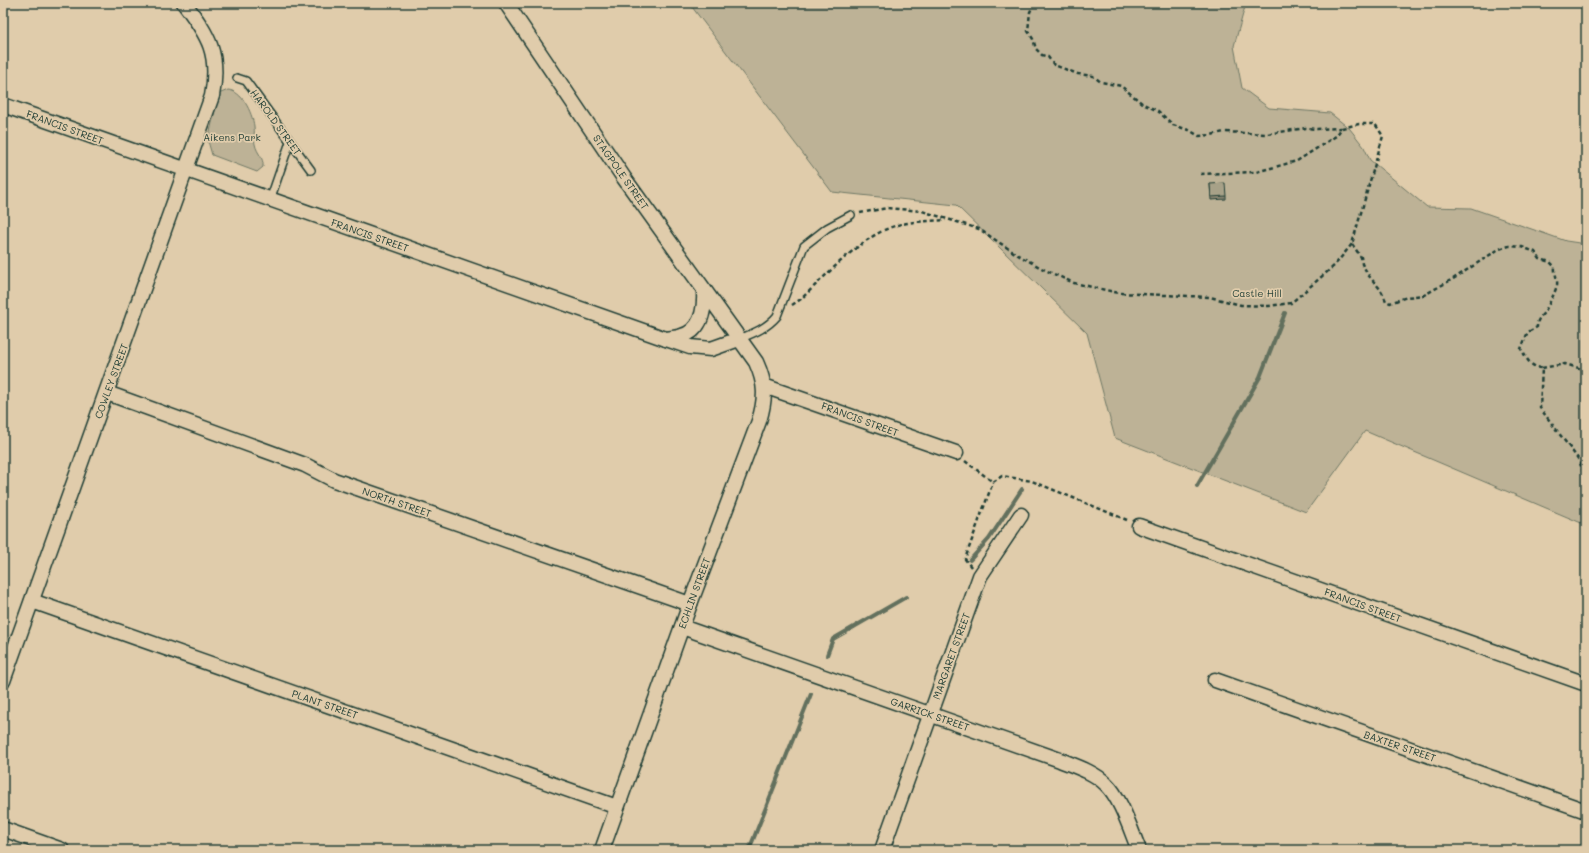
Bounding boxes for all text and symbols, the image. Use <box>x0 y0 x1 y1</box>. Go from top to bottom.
street label: HAROLD STREET <box>247 86 305 158</box>
street label: FRANCIS STREET <box>24 107 106 148</box>
park label: Aikens Park <box>203 130 261 144</box>
street label: STAGPOLE STREET <box>590 132 652 213</box>
street label: FRANCIS STREET <box>329 215 411 255</box>
park label: Castle Hill <box>1232 286 1282 300</box>
street label: COWLEY STREET <box>91 341 131 421</box>
street label: FRANCIS STREET <box>819 399 901 440</box>
street label: NORTH STREET <box>361 484 434 521</box>
street label: ECHLIN STREET <box>675 555 714 631</box>
street label: FRANCIS STREET <box>1322 585 1404 626</box>
street label: MARGARET STREET <box>929 610 973 701</box>
street label: PLANT STREET <box>290 686 360 722</box>
street label: GARRICK STREET <box>889 694 972 734</box>
street label: BAXTER STREET <box>1362 727 1438 765</box>

